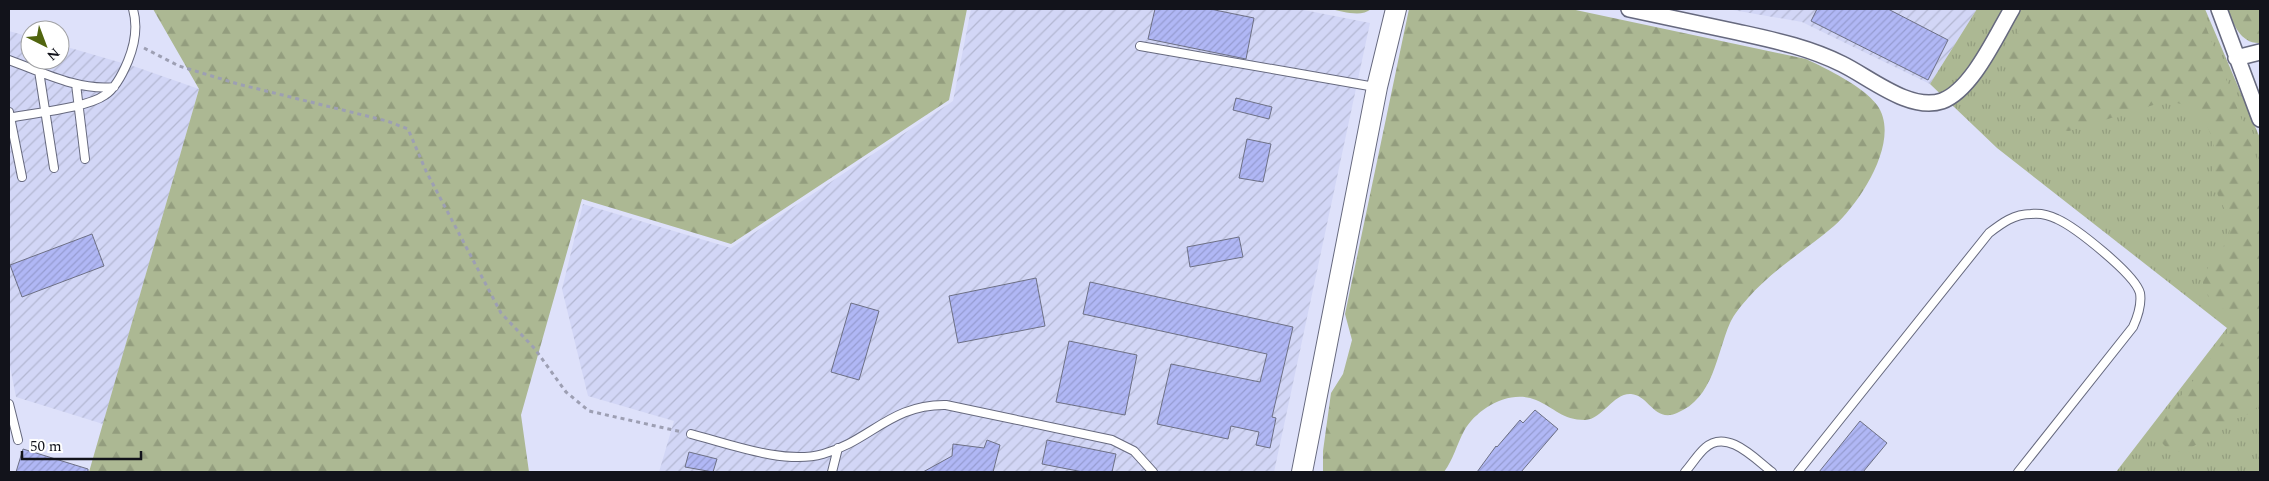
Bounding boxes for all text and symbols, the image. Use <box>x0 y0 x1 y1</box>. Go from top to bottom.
north arrow <box>20 20 70 70</box>
text: N <box>42 43 65 66</box>
scale bar <box>22 428 141 460</box>
text: 50 m <box>30 435 62 458</box>

